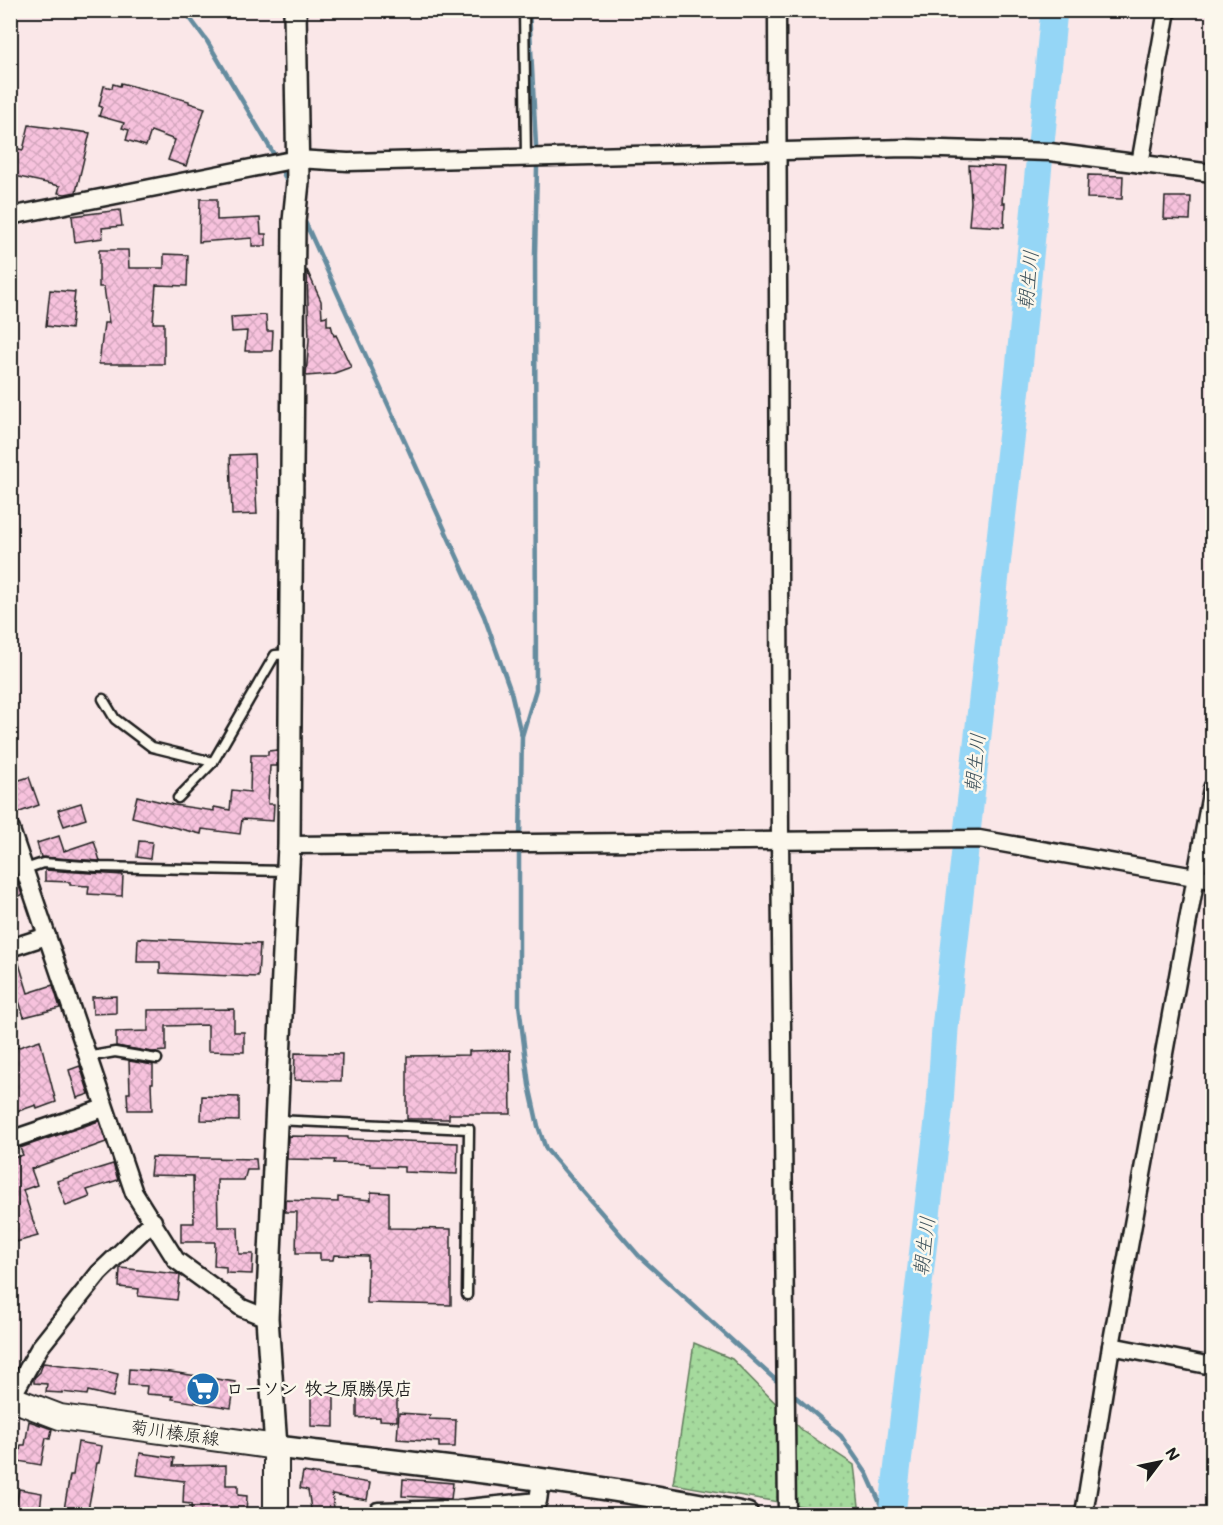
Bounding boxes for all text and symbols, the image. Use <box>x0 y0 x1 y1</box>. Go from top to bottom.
water label: 朝生川 <box>1011 249 1043 311</box>
water label: 朝生川 <box>958 732 990 794</box>
water label: 朝生川 <box>906 1215 940 1277</box>
supermarket icon: ローソン 牧之原勝俣店 <box>185 1371 221 1407</box>
place label: ローソン 牧之原勝俣店 <box>226 1376 412 1400</box>
street label: 菊川榛原線 <box>129 1414 221 1450</box>
north arrow <box>1130 1432 1190 1492</box>
text: N <box>1161 1443 1185 1465</box>

